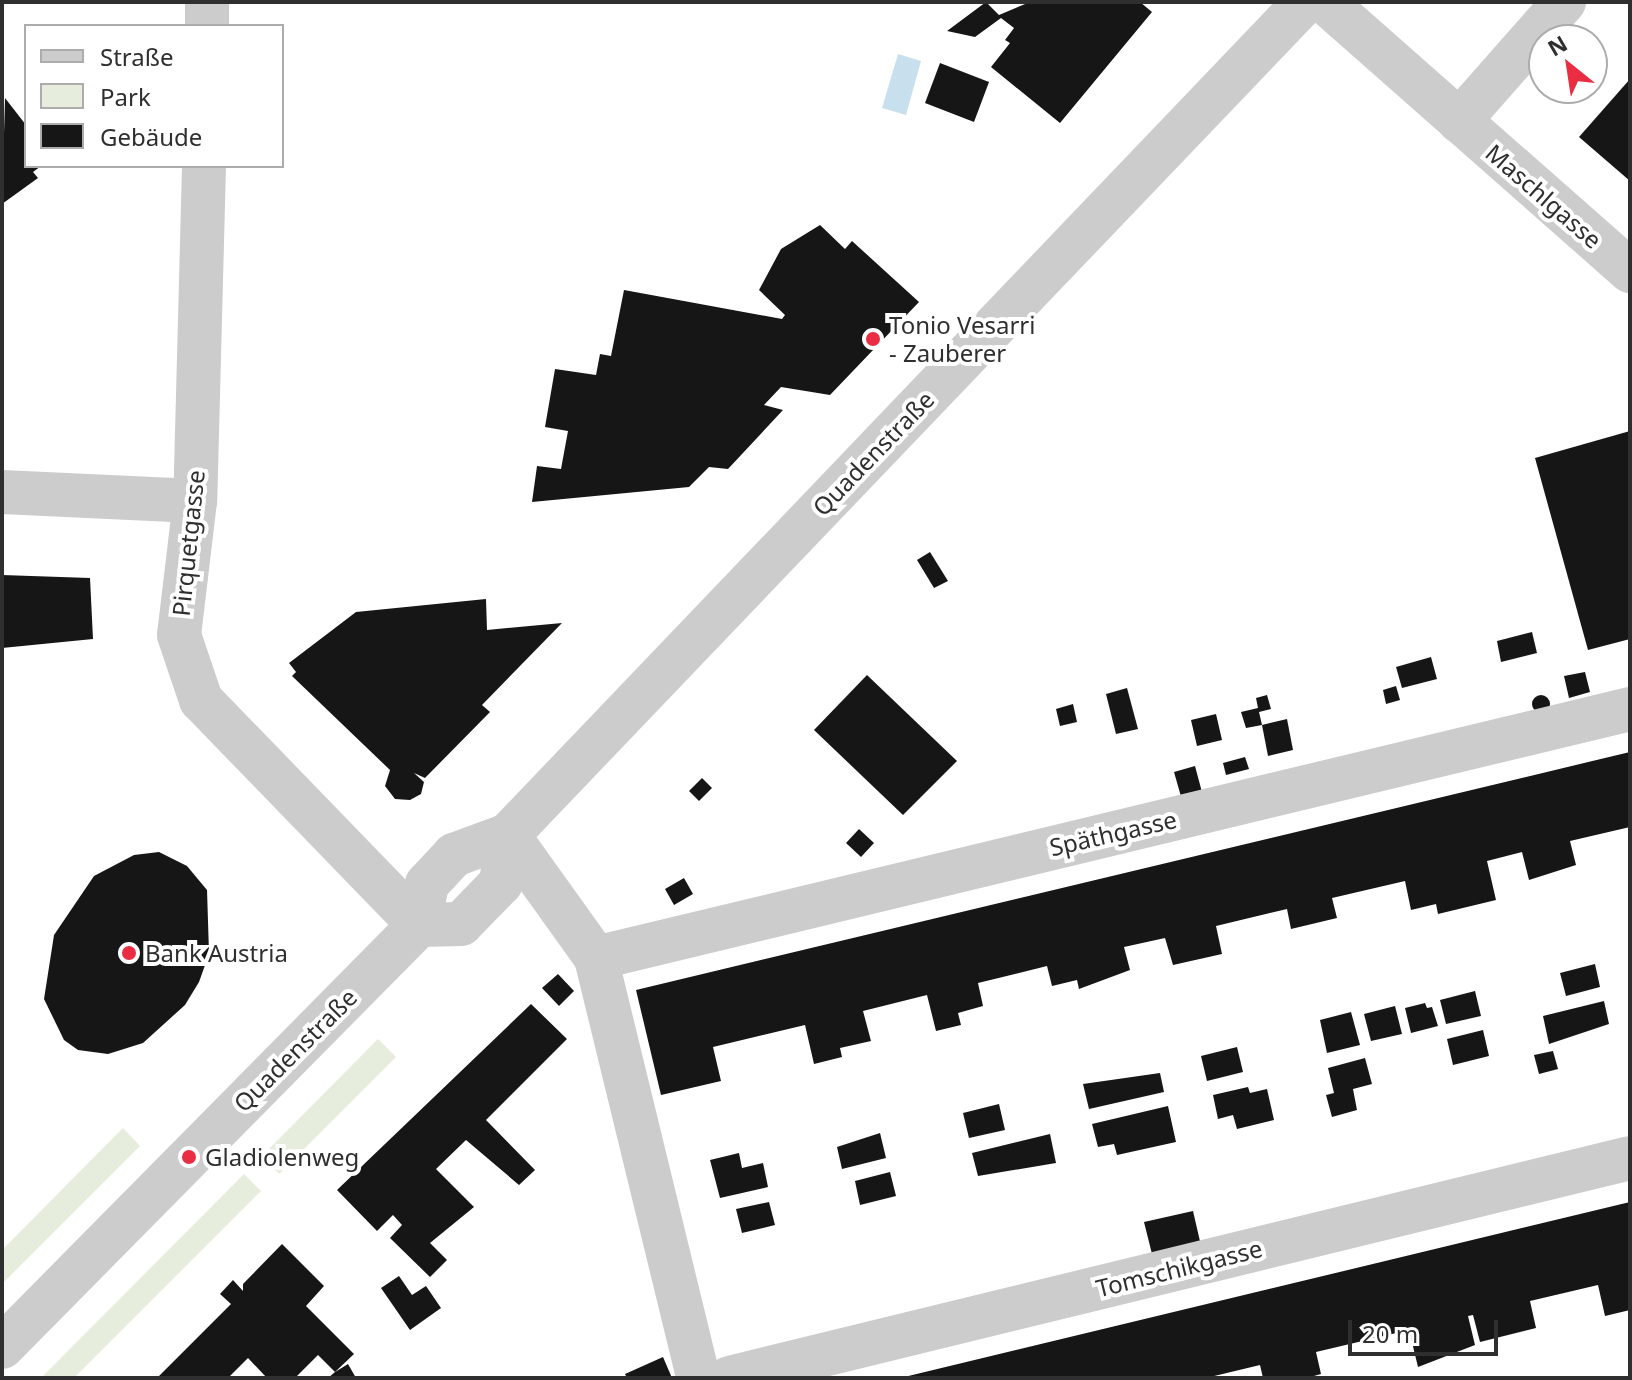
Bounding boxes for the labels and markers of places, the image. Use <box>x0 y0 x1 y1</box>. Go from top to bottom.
place label: Tonio Vesarri - Zauberer <box>889 311 1035 367</box>
marker: Tonio Vesarri - Zauberer <box>864 330 882 348</box>
place label: Bank Austria <box>145 939 288 967</box>
marker: Bank Austria <box>120 944 138 962</box>
place label: Gladiolenweg <box>205 1143 359 1171</box>
marker: Gladiolenweg <box>180 1148 198 1166</box>

